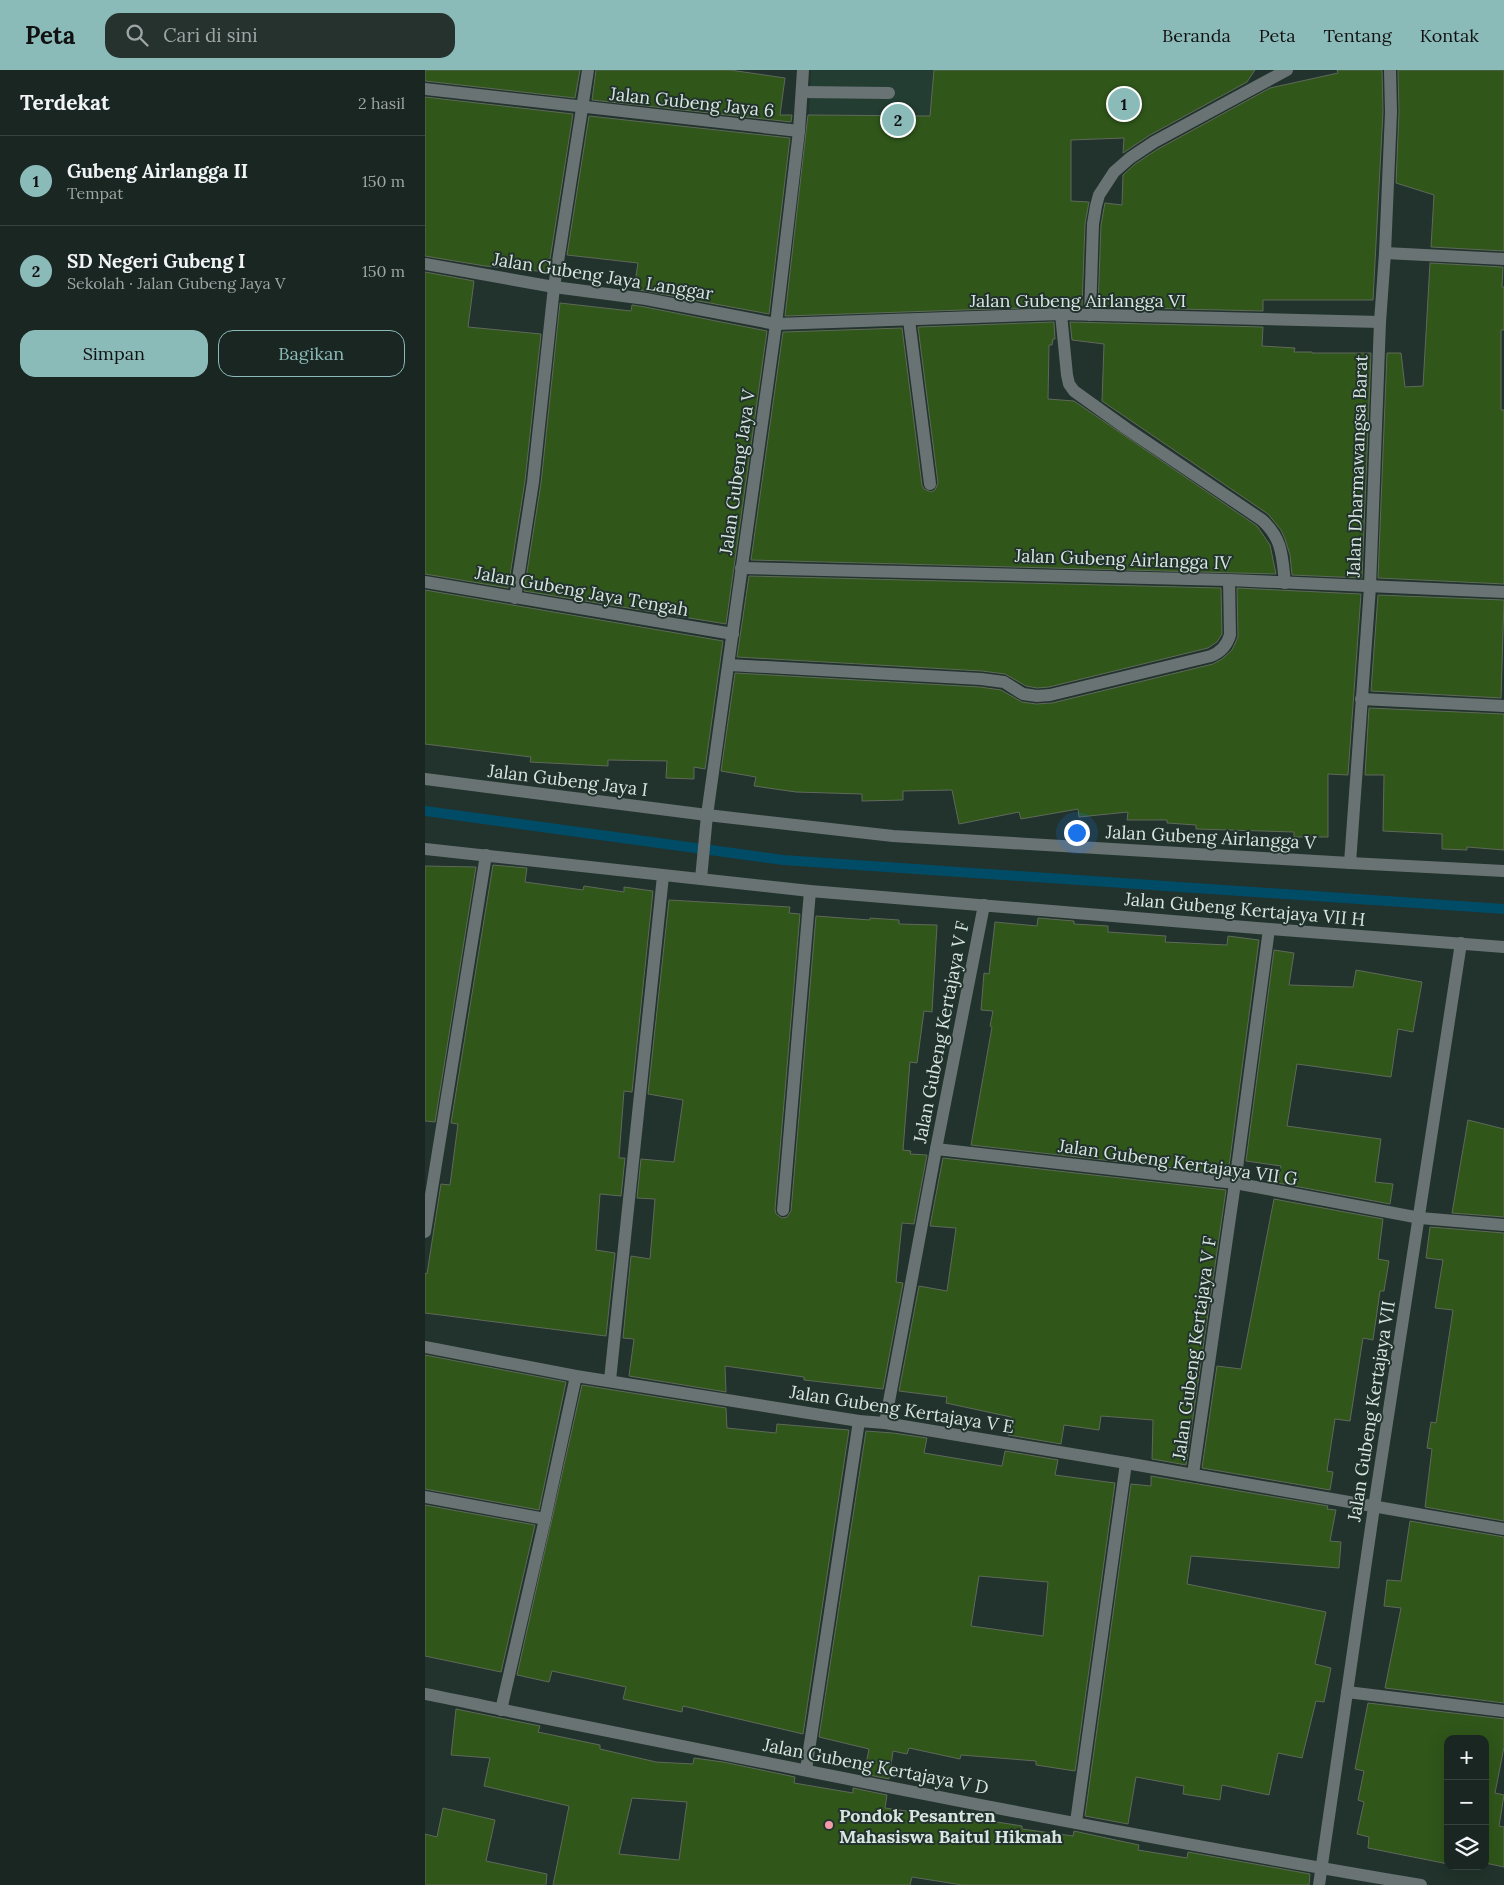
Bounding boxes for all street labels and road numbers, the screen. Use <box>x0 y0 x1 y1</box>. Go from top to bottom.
street label: Jalan Gubeng Jaya 6 <box>608 82 775 122</box>
street label: Jalan Gubeng Jaya Langgar <box>490 247 715 305</box>
street label: Jalan Gubeng Airlangga VI <box>969 289 1186 312</box>
street label: Jalan Dharmawangsa Barat <box>1342 354 1372 579</box>
street label: Jalan Gubeng Jaya V <box>714 387 760 557</box>
street label: Jalan Gubeng Airlangga IV <box>1013 544 1233 574</box>
street label: Jalan Gubeng Jaya Tengah <box>473 561 691 621</box>
street label: Jalan Gubeng Jaya I <box>486 759 649 801</box>
street label: Jalan Gubeng Airlangga V <box>1104 820 1318 854</box>
street label: Jalan Gubeng Kertajaya VII H <box>1123 887 1366 931</box>
street label: Jalan Gubeng Kertajaya V F <box>908 919 974 1146</box>
street label: Jalan Gubeng Kertajaya VII G <box>1056 1134 1299 1190</box>
street label: Jalan Gubeng Kertajaya V F <box>1167 1235 1221 1462</box>
street label: Jalan Gubeng Kertajaya VII <box>1342 1299 1400 1524</box>
street label: Jalan Gubeng Kertajaya V E <box>787 1380 1016 1438</box>
street label: Jalan Gubeng Kertajaya V D <box>760 1733 991 1799</box>

